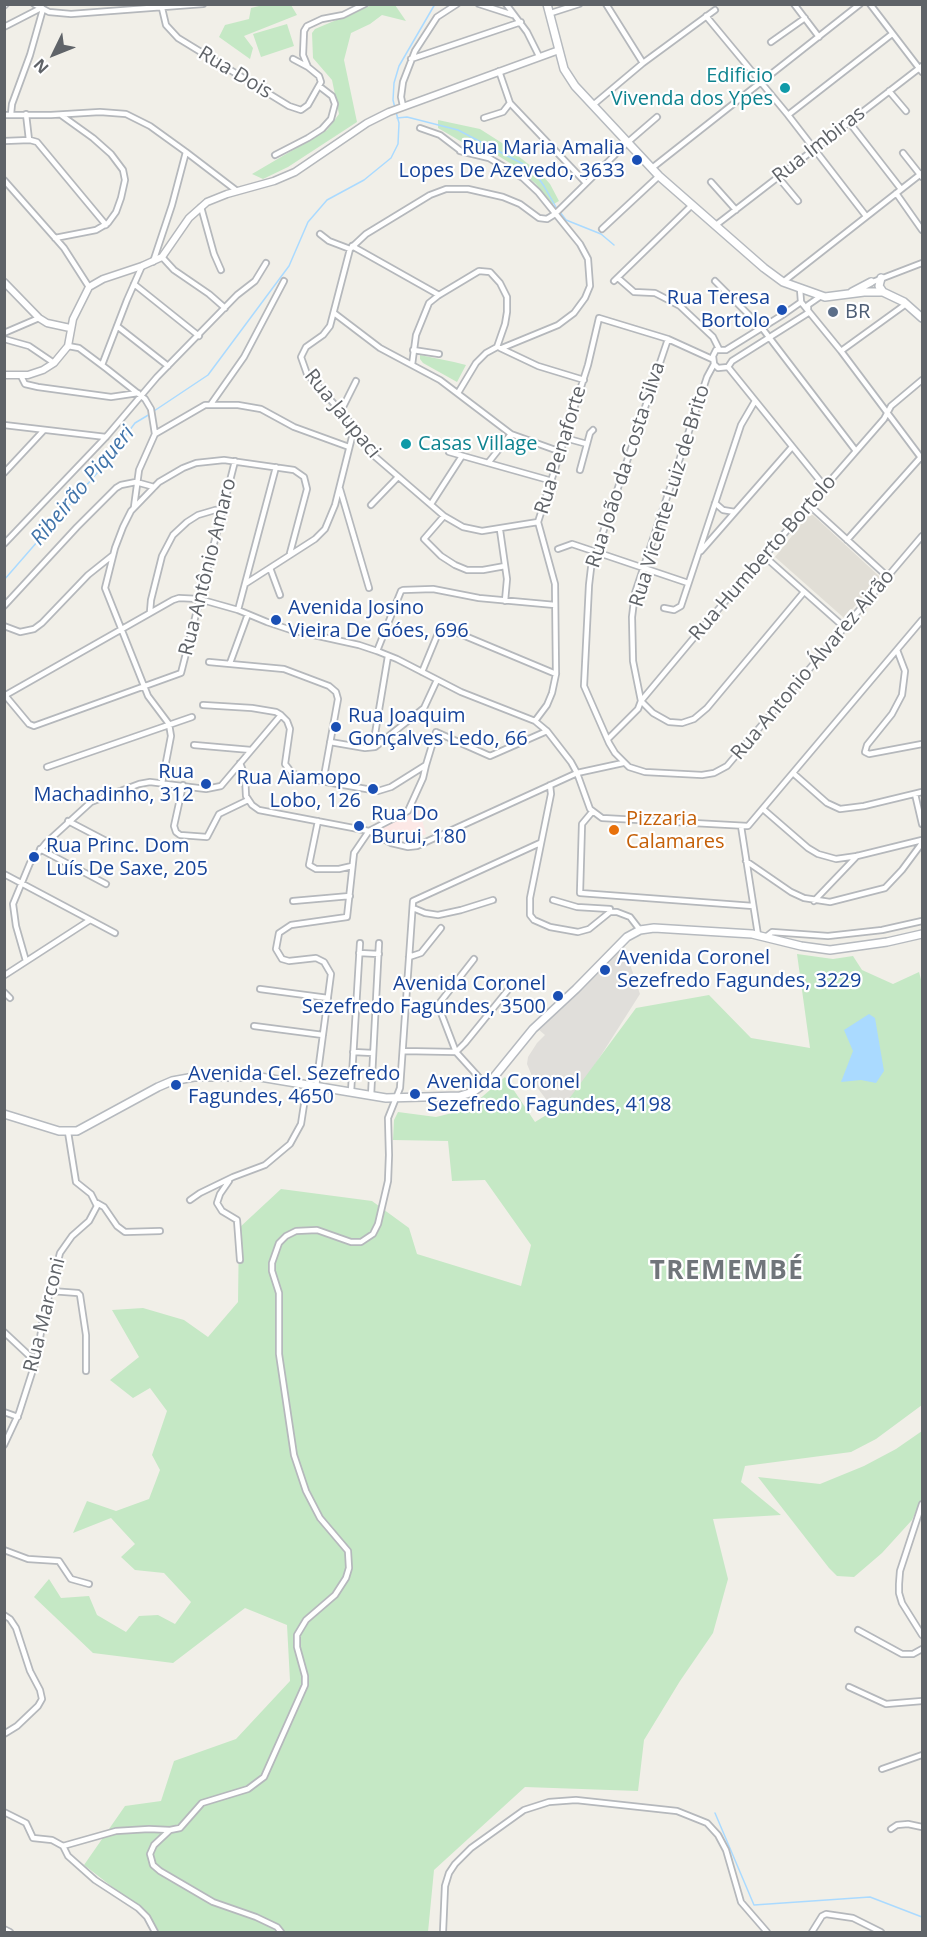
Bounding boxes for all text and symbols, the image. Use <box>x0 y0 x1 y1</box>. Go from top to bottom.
north arrow <box>24 24 84 84</box>
street label: Rua Dois <box>194 42 276 104</box>
text: N <box>28 54 53 79</box>
place label: Edificio Vivenda dos Ypes <box>611 64 773 111</box>
marker: Edificio Vivenda dos Ypes <box>778 81 792 95</box>
street label: Rua Imbiras <box>768 101 870 189</box>
place label: Rua Maria Amalia Lopes De Azevedo, 3633 <box>399 136 625 183</box>
marker: Rua Maria Amalia Lopes De Azevedo, 3633 <box>630 153 644 167</box>
place label: Rua Teresa Bortolo <box>667 286 770 333</box>
place label: BR <box>845 300 870 324</box>
marker: Rua Teresa Bortolo <box>775 303 789 317</box>
marker: BR <box>826 305 840 319</box>
street label: Rua João da Costa Silva <box>581 359 671 571</box>
street label: Rua Jaupaci <box>299 365 385 463</box>
street label: Rua Vicente Luiz de Brito <box>625 382 715 610</box>
street label: Rua Penaforte <box>530 383 592 517</box>
water label: Ribeirão Piqueri <box>26 421 140 551</box>
place label: Casas Village <box>418 432 537 456</box>
marker: Casas Village <box>399 437 413 451</box>
street label: Rua Humberto Bortolo <box>684 470 842 646</box>
street label: Rua Antônio Amaro <box>174 476 242 658</box>
street label: Rua Antonio Álvarez Airão <box>726 565 900 765</box>
place label: Avenida Josino Vieira De Góes, 696 <box>288 596 469 643</box>
marker: Avenida Josino Vieira De Góes, 696 <box>269 613 283 627</box>
place label: Rua Joaquim Gonçalves Ledo, 66 <box>348 704 528 751</box>
marker: Rua Joaquim Gonçalves Ledo, 66 <box>329 720 343 734</box>
place label: Rua Machadinho, 312 <box>33 760 194 807</box>
place label: Rua Aiamopo Lobo, 126 <box>236 766 361 813</box>
marker: Rua Machadinho, 312 <box>199 777 213 791</box>
marker: Rua Aiamopo Lobo, 126 <box>366 782 380 796</box>
place label: Rua Do Burui, 180 <box>371 802 466 849</box>
place label: Pizzaria Calamares <box>626 807 724 854</box>
marker: Rua Do Burui, 180 <box>352 819 366 833</box>
marker: Pizzaria Calamares <box>607 823 621 837</box>
place label: Rua Princ. Dom Luís De Saxe, 205 <box>46 834 208 881</box>
marker: Rua Princ. Dom Luís De Saxe, 205 <box>27 850 41 864</box>
place label: Avenida Coronel Sezefredo Fagundes, 3229 <box>617 946 861 993</box>
marker: Avenida Coronel Sezefredo Fagundes, 3229 <box>598 963 612 977</box>
place label: Avenida Coronel Sezefredo Fagundes, 3500 <box>302 972 546 1019</box>
marker: Avenida Coronel Sezefredo Fagundes, 3500 <box>551 989 565 1003</box>
place label: Avenida Cel. Sezefredo Fagundes, 4650 <box>188 1062 400 1109</box>
place label: Avenida Coronel Sezefredo Fagundes, 4198 <box>427 1070 671 1117</box>
marker: Avenida Cel. Sezefredo Fagundes, 4650 <box>169 1078 183 1092</box>
marker: Avenida Coronel Sezefredo Fagundes, 4198 <box>408 1087 422 1101</box>
street label: Rua Marconi <box>19 1255 71 1375</box>
district label: TREMEMBÉ <box>650 1256 804 1288</box>

